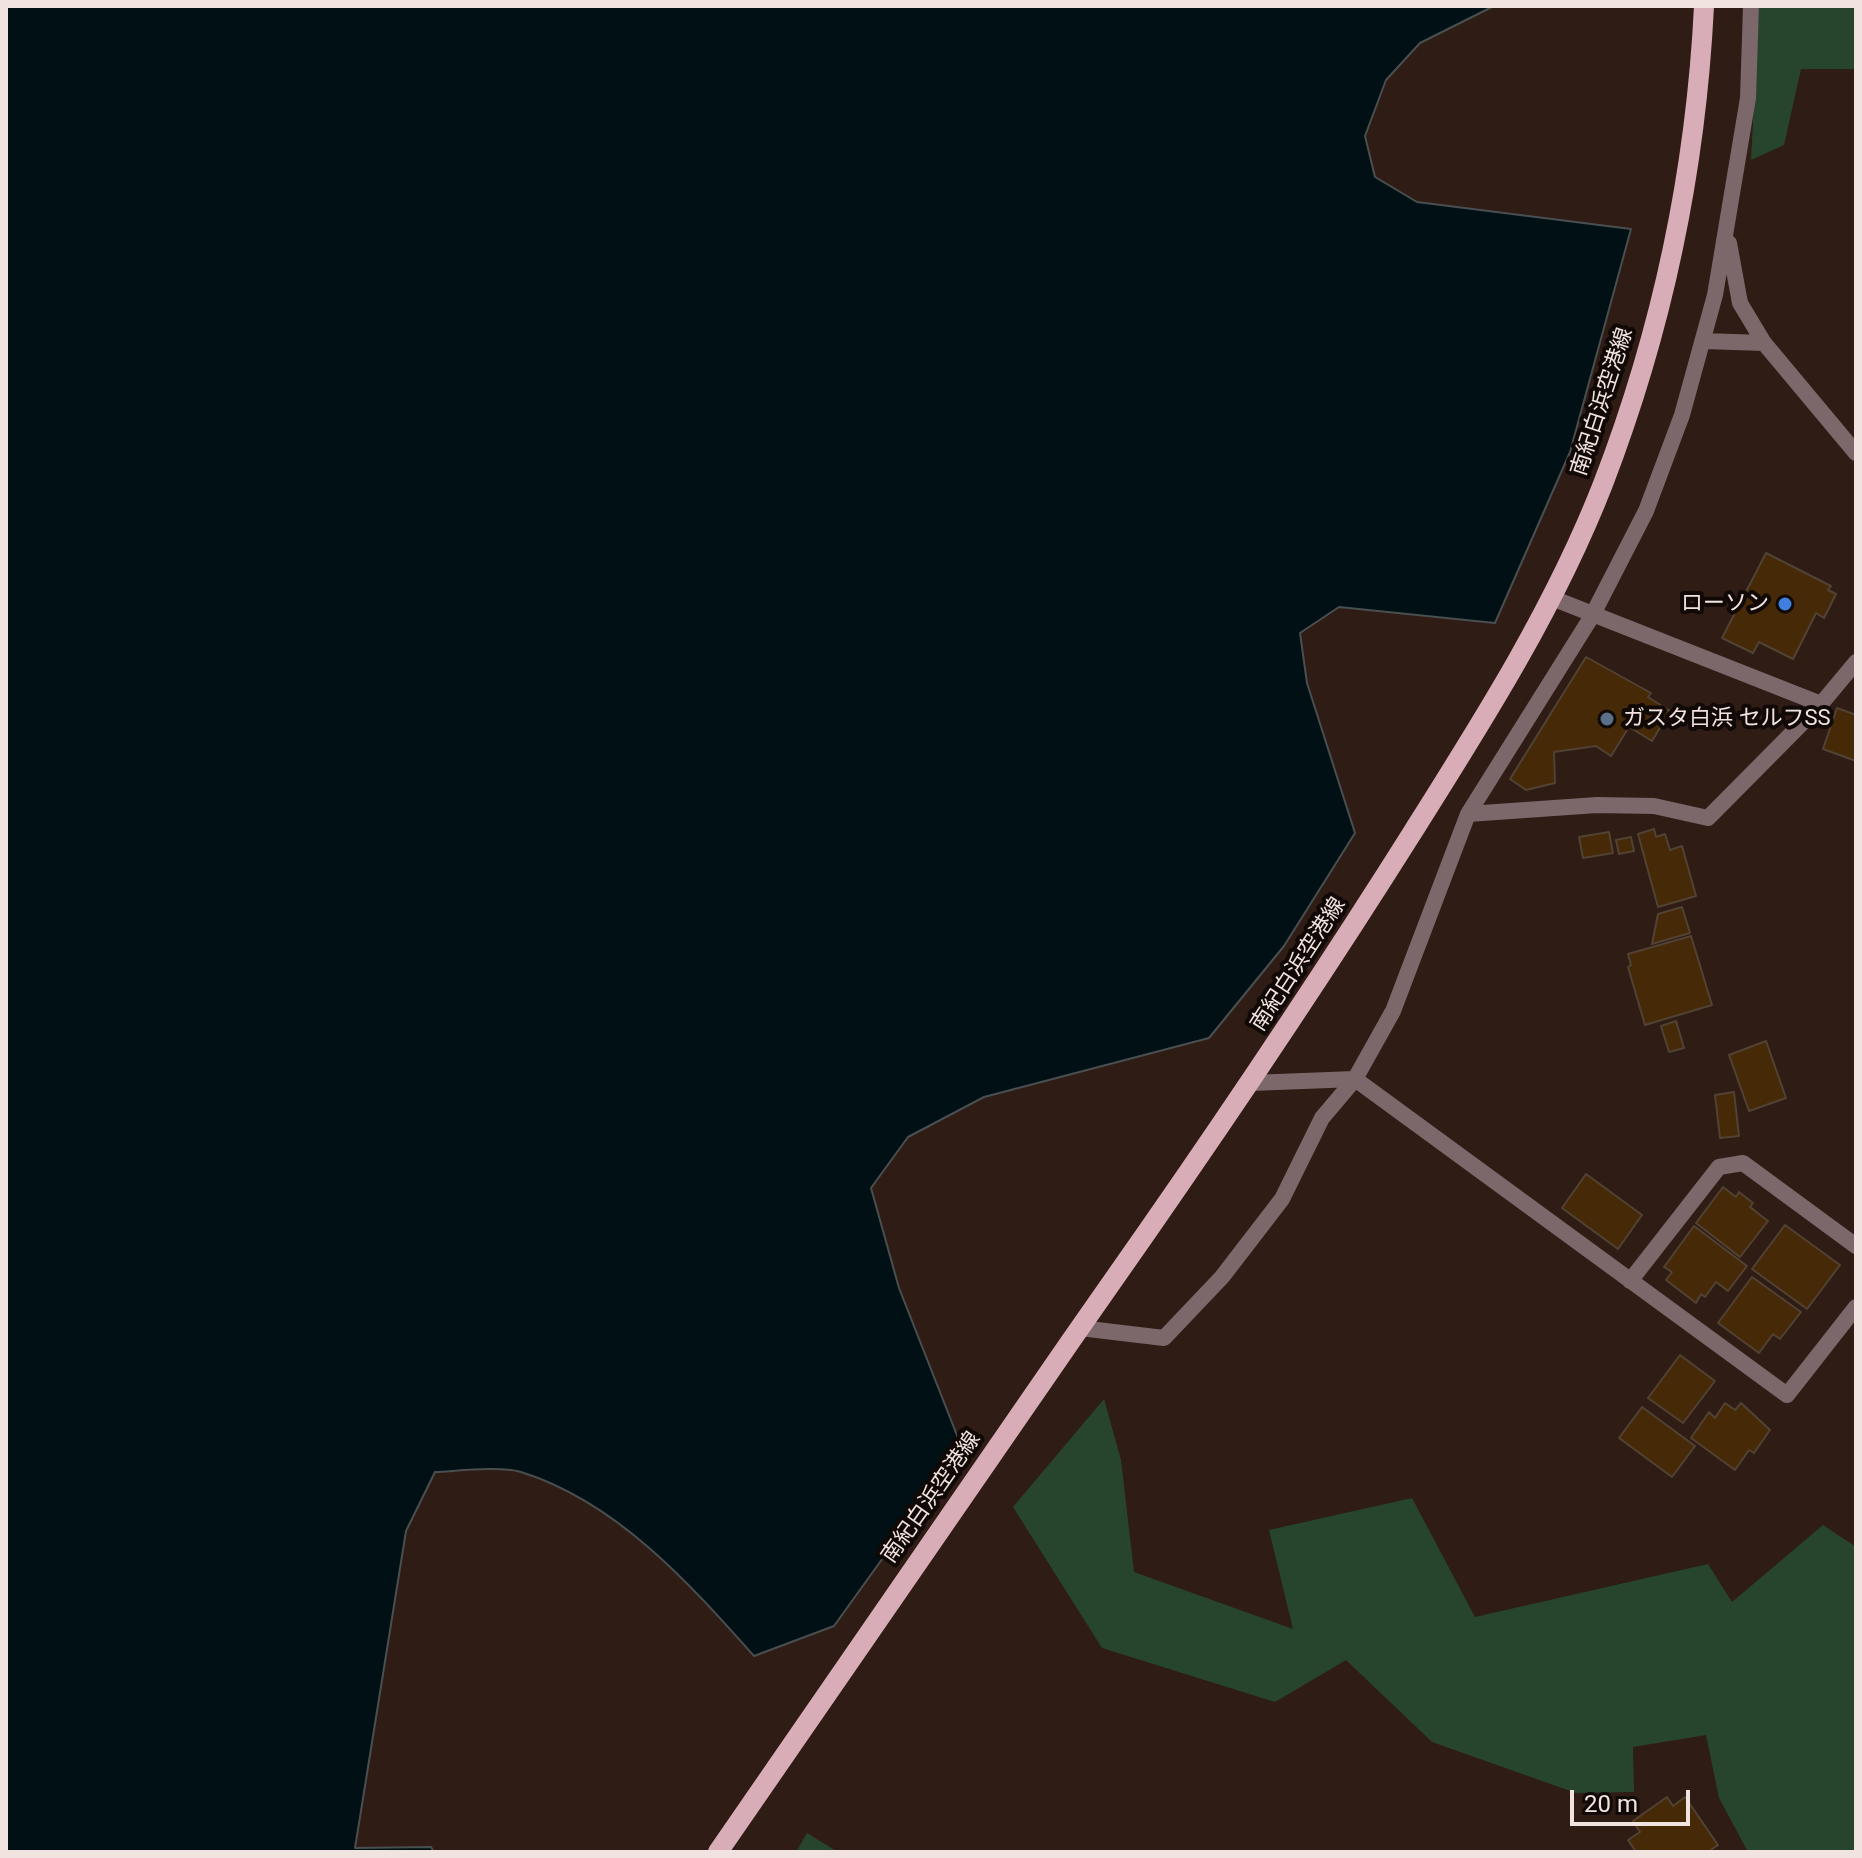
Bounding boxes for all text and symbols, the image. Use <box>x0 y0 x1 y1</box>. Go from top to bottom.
street label: 南紀白浜空港線 <box>1567 325 1639 479</box>
place label: ローソン <box>1681 591 1769 617</box>
marker: ローソン <box>1776 595 1794 613</box>
place label: ガスタ白浜 セルフSS <box>1623 706 1831 732</box>
marker: ガスタ白浜 セルフSS <box>1598 710 1616 728</box>
street label: 南紀白浜空港線 <box>1246 893 1352 1037</box>
street label: 南紀白浜空港線 <box>877 1427 987 1569</box>
scale bar <box>1574 1774 1694 1824</box>
text: 20 m <box>1584 1790 1638 1818</box>

